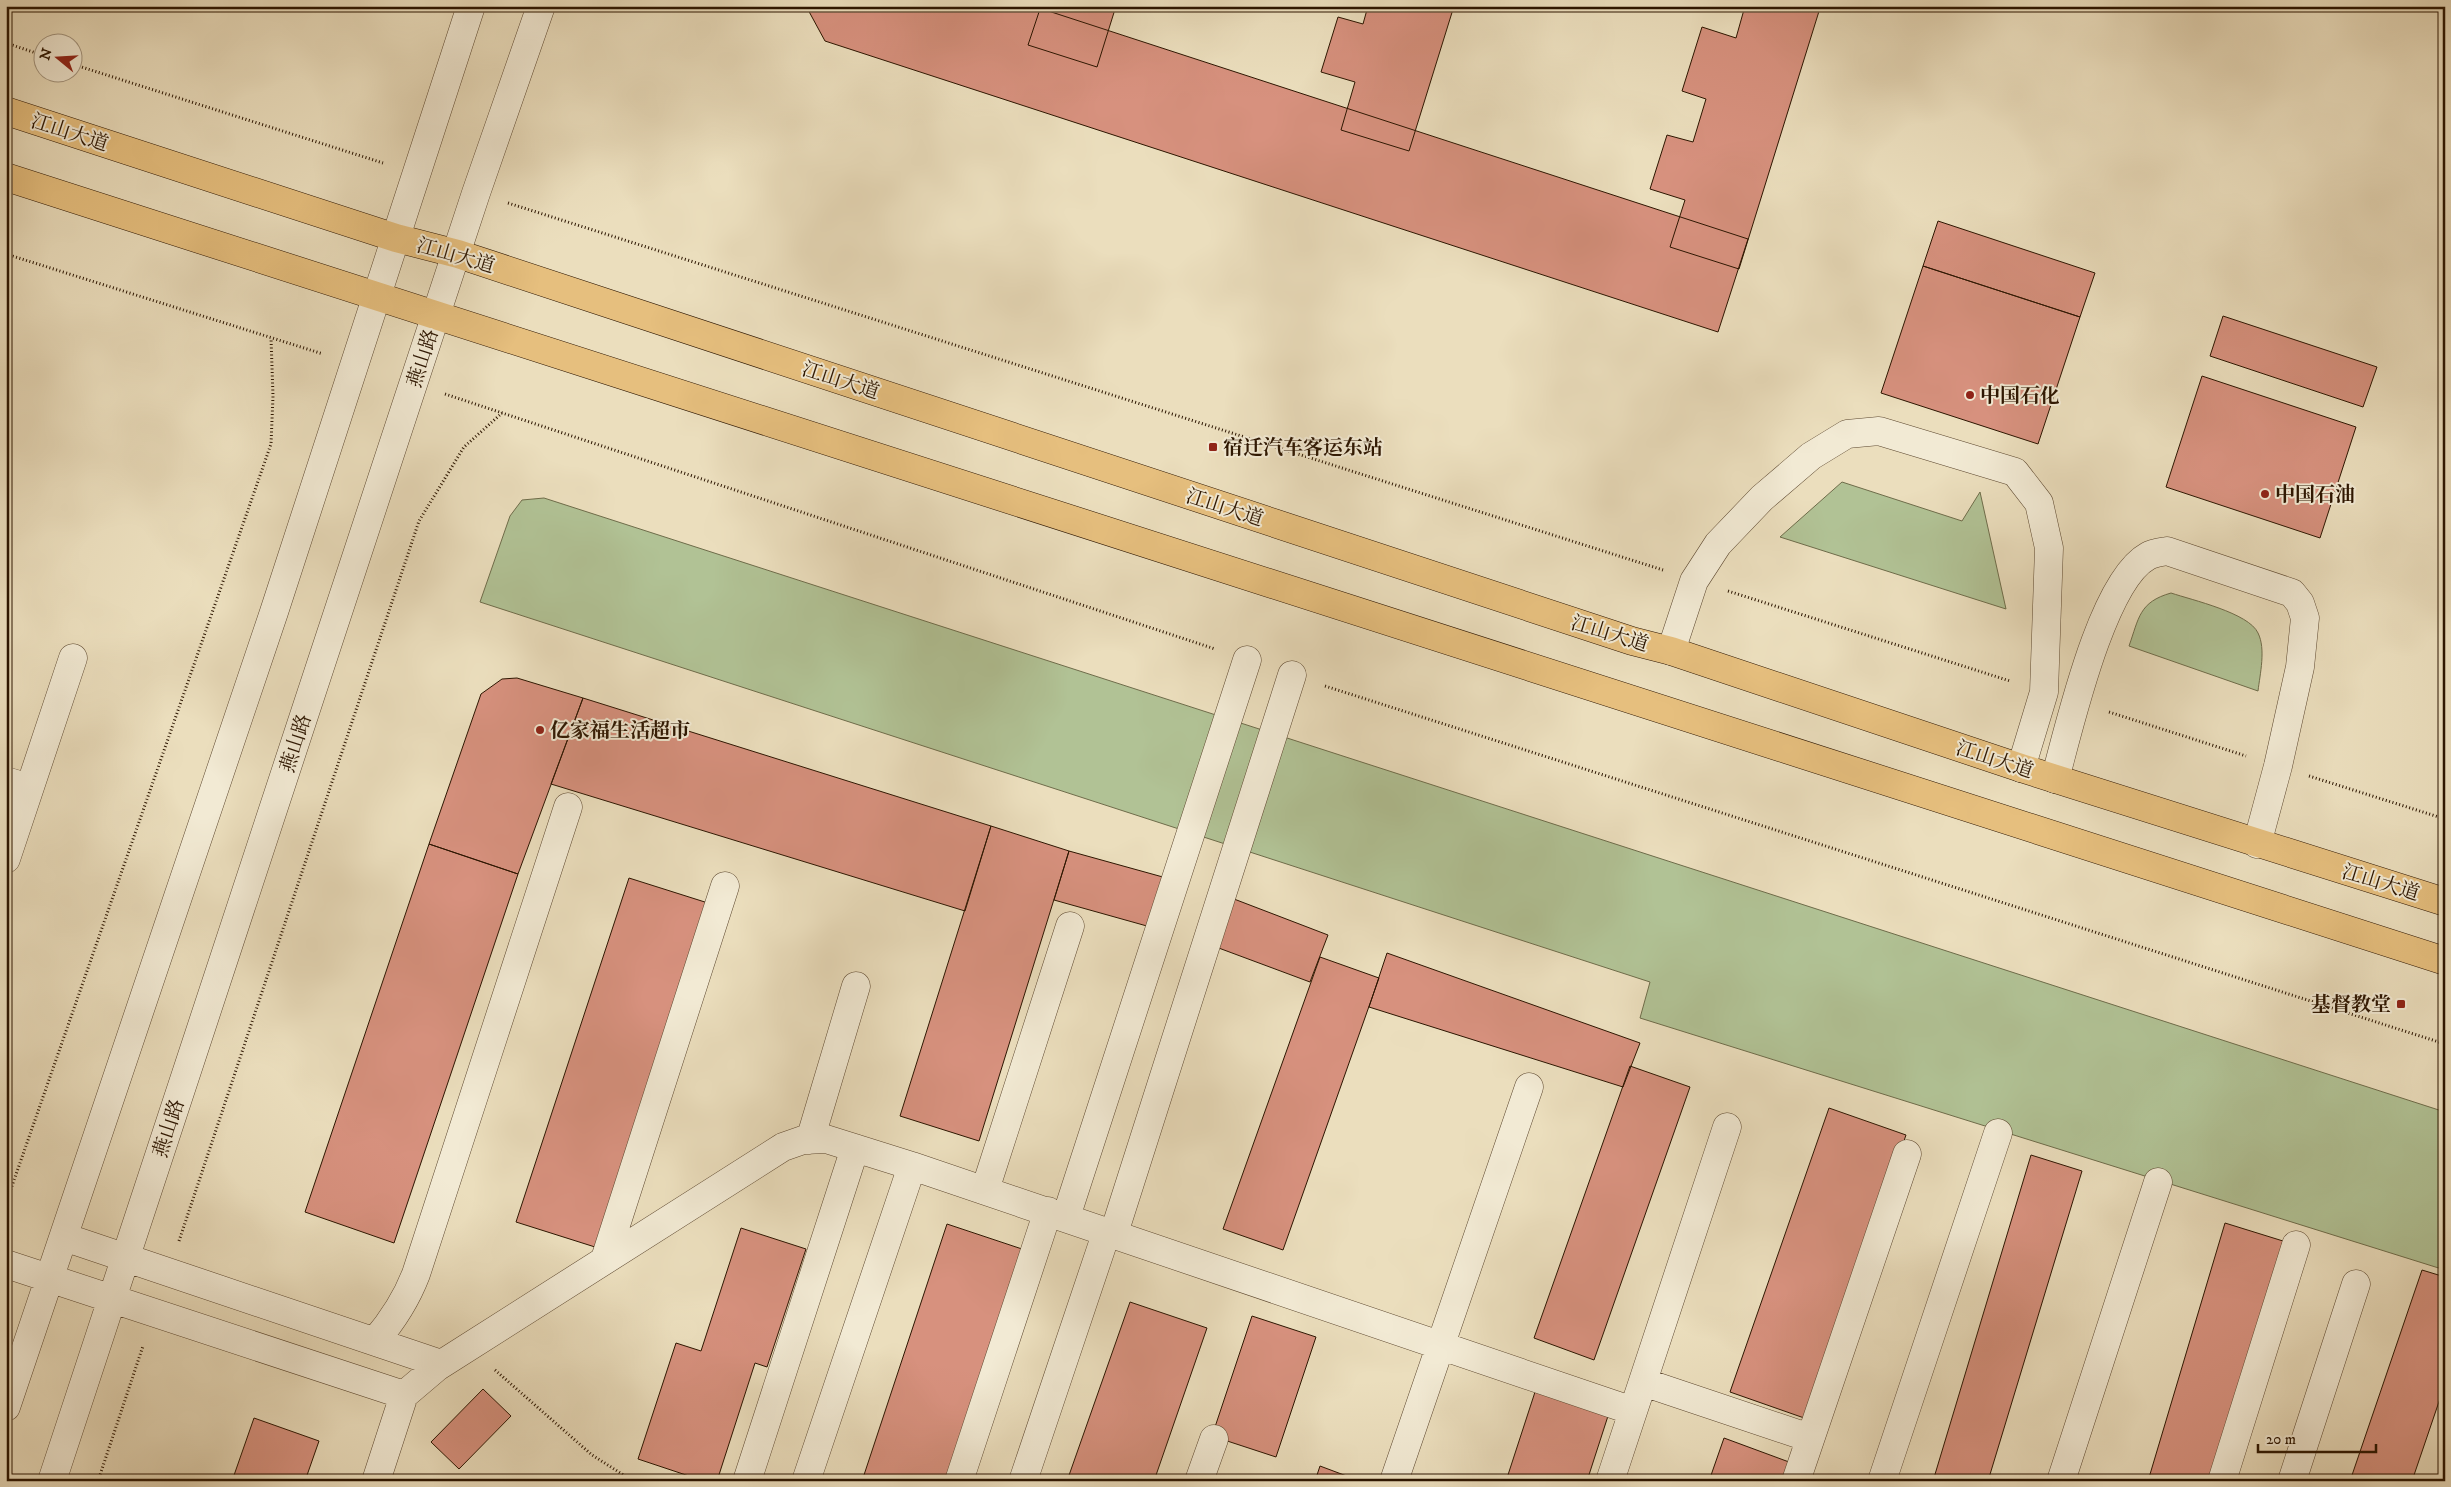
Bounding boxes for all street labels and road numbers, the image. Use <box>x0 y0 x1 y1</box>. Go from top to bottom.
street label: 江山大道 <box>28 109 111 158</box>
street label: 江山大道 <box>414 233 497 279</box>
street label: 燕山路 <box>402 326 445 391</box>
street label: 江山大道 <box>799 357 882 406</box>
street label: 江山大道 <box>1183 484 1266 533</box>
street label: 江山大道 <box>1568 611 1651 658</box>
street label: 燕山路 <box>275 711 318 776</box>
street label: 江山大道 <box>1953 736 2036 785</box>
street label: 江山大道 <box>2339 860 2422 907</box>
street label: 燕山路 <box>148 1096 191 1161</box>

